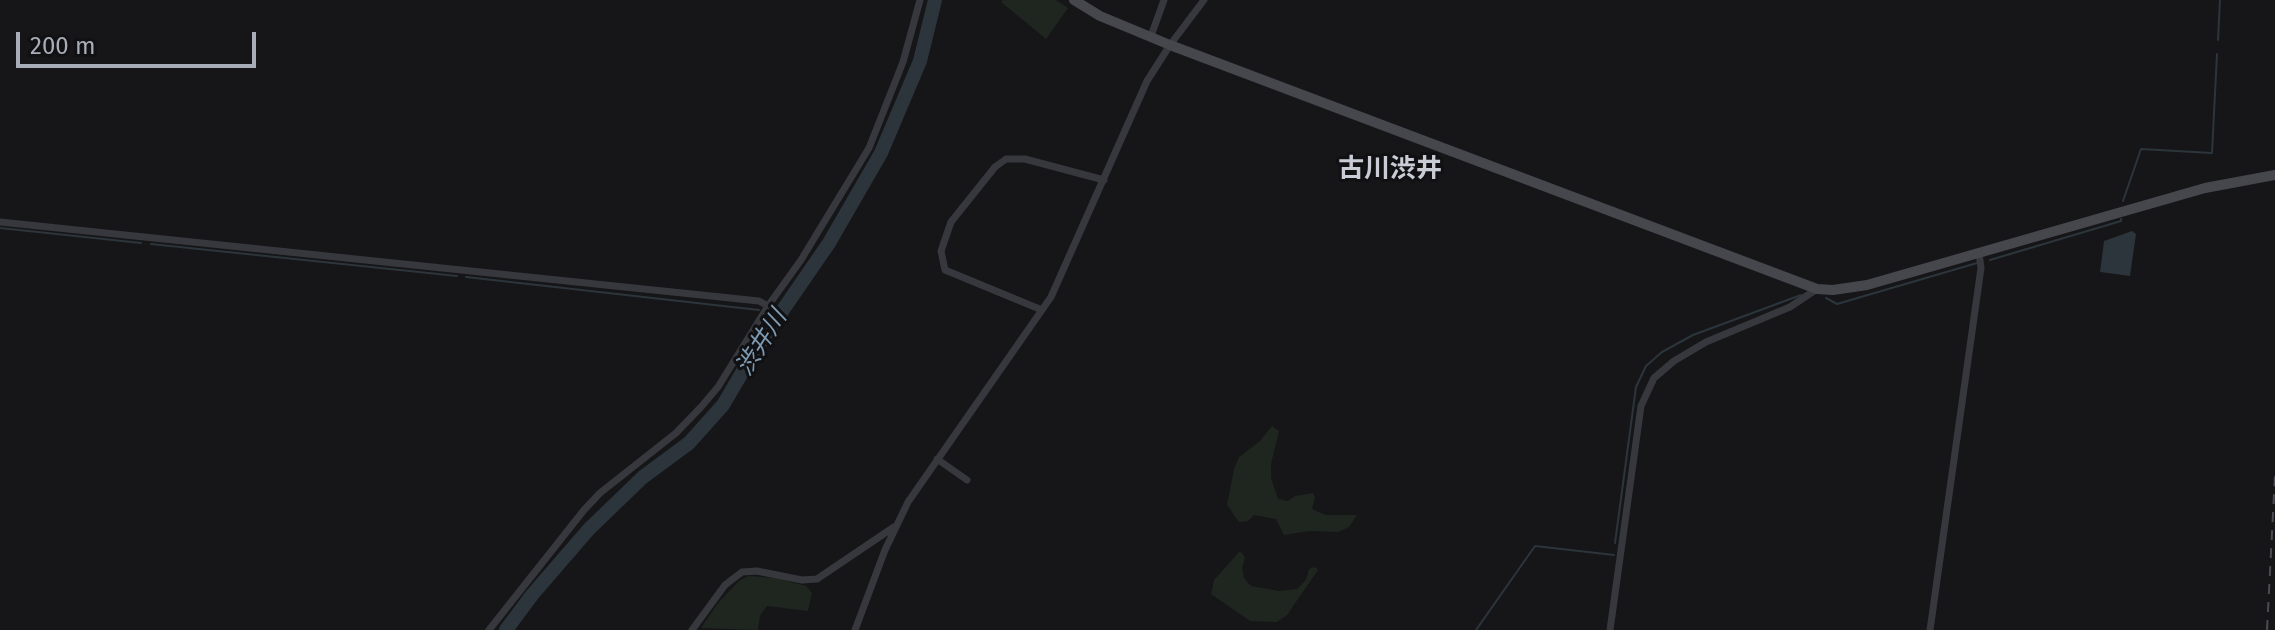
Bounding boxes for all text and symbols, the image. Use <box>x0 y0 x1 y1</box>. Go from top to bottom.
scale bar <box>20 16 260 66</box>
text: 200 m <box>30 32 96 60</box>
district label: 古川渋井 <box>1338 154 1442 186</box>
water label: 渋井川 <box>731 305 793 381</box>

